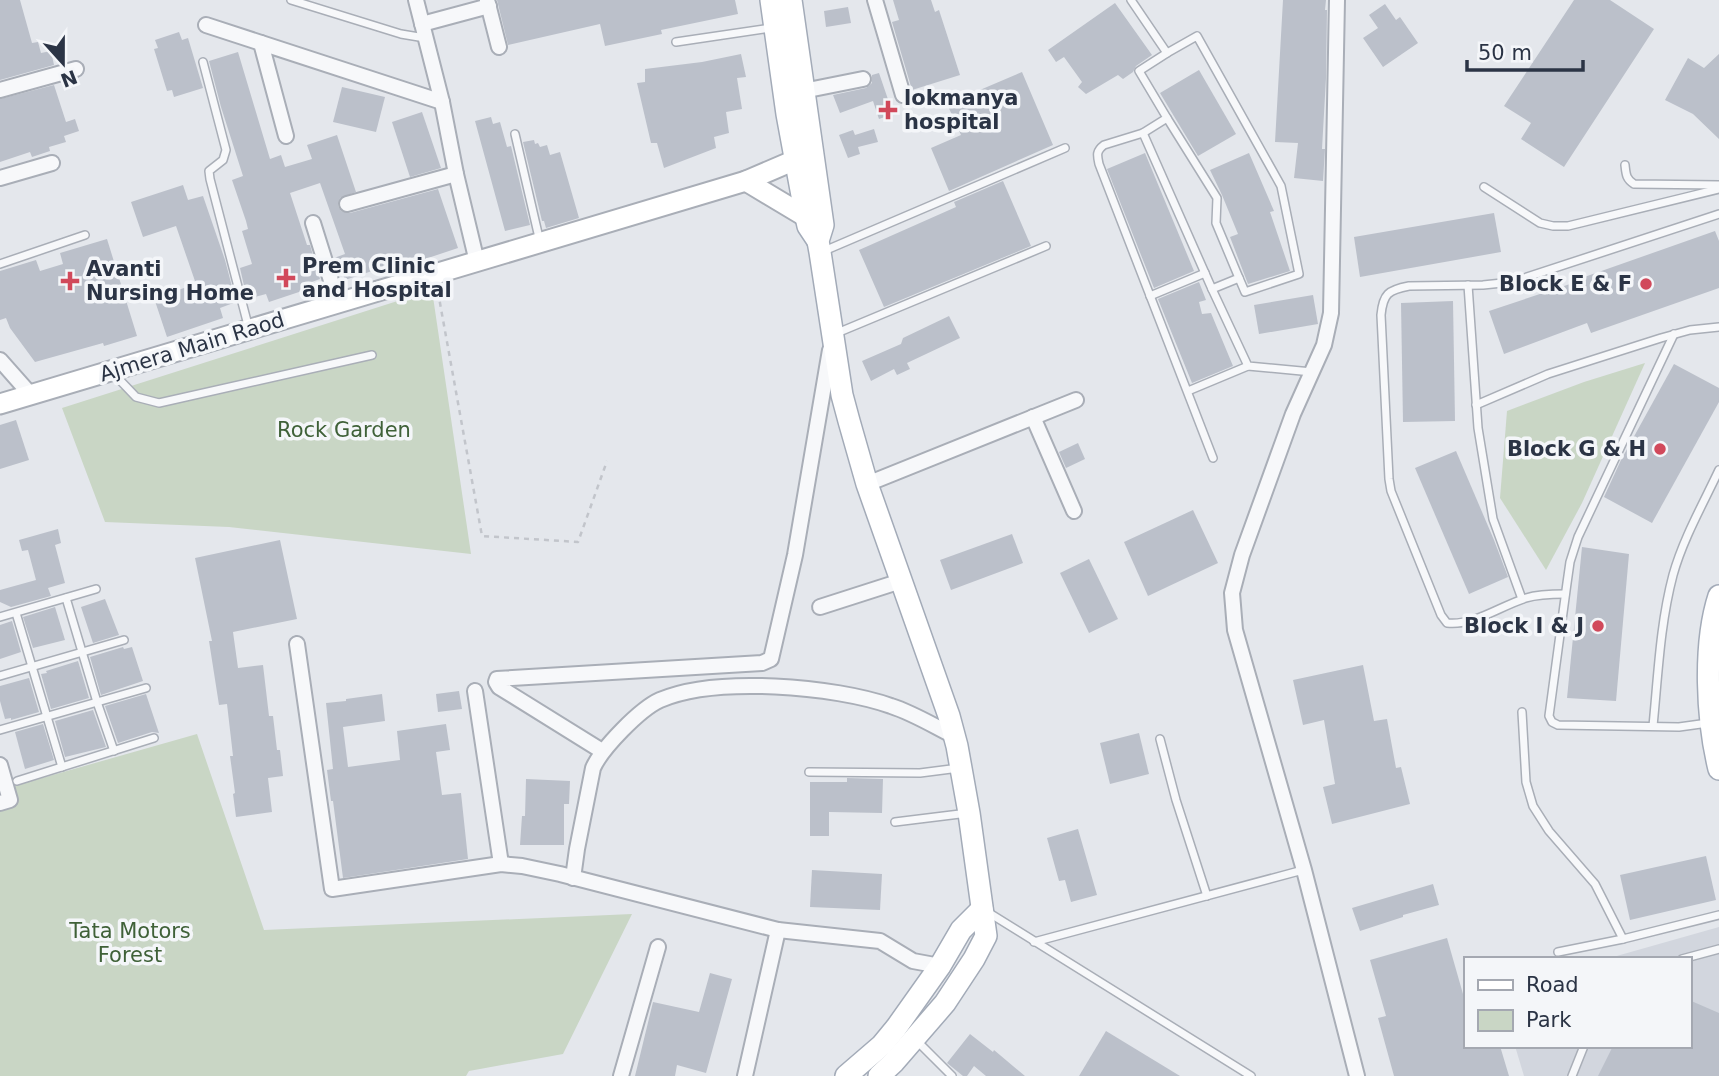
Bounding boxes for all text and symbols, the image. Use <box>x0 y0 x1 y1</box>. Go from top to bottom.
north arrow <box>28 28 98 98</box>
scale bar <box>1467 28 1582 72</box>
text: 50 m <box>1478 41 1532 65</box>
text: N <box>58 66 80 92</box>
place label: lokmanya hospital <box>904 86 1018 134</box>
marker: lokmanya hospital <box>878 100 898 120</box>
place label: Prem Clinic and Hospital <box>302 254 452 302</box>
place label: Avanti Nursing Home <box>86 257 254 305</box>
marker: Prem Clinic and Hospital <box>276 268 296 288</box>
marker: Avanti Nursing Home <box>60 271 80 291</box>
place label: Block E & F <box>1499 272 1632 296</box>
marker: Block E & F <box>1638 276 1654 292</box>
street label: Ajmera Main Raod <box>97 307 287 387</box>
park label: Rock Garden <box>277 418 411 442</box>
place label: Block G & H <box>1507 437 1646 461</box>
marker: Block G & H <box>1652 441 1668 457</box>
place label: Block I & J <box>1464 614 1584 638</box>
marker: Block I & J <box>1590 618 1606 634</box>
park label: Tata Motors Forest <box>68 919 191 967</box>
legend <box>1464 957 1691 1048</box>
text: Road <box>1526 973 1579 997</box>
text: Park <box>1526 1008 1572 1032</box>

